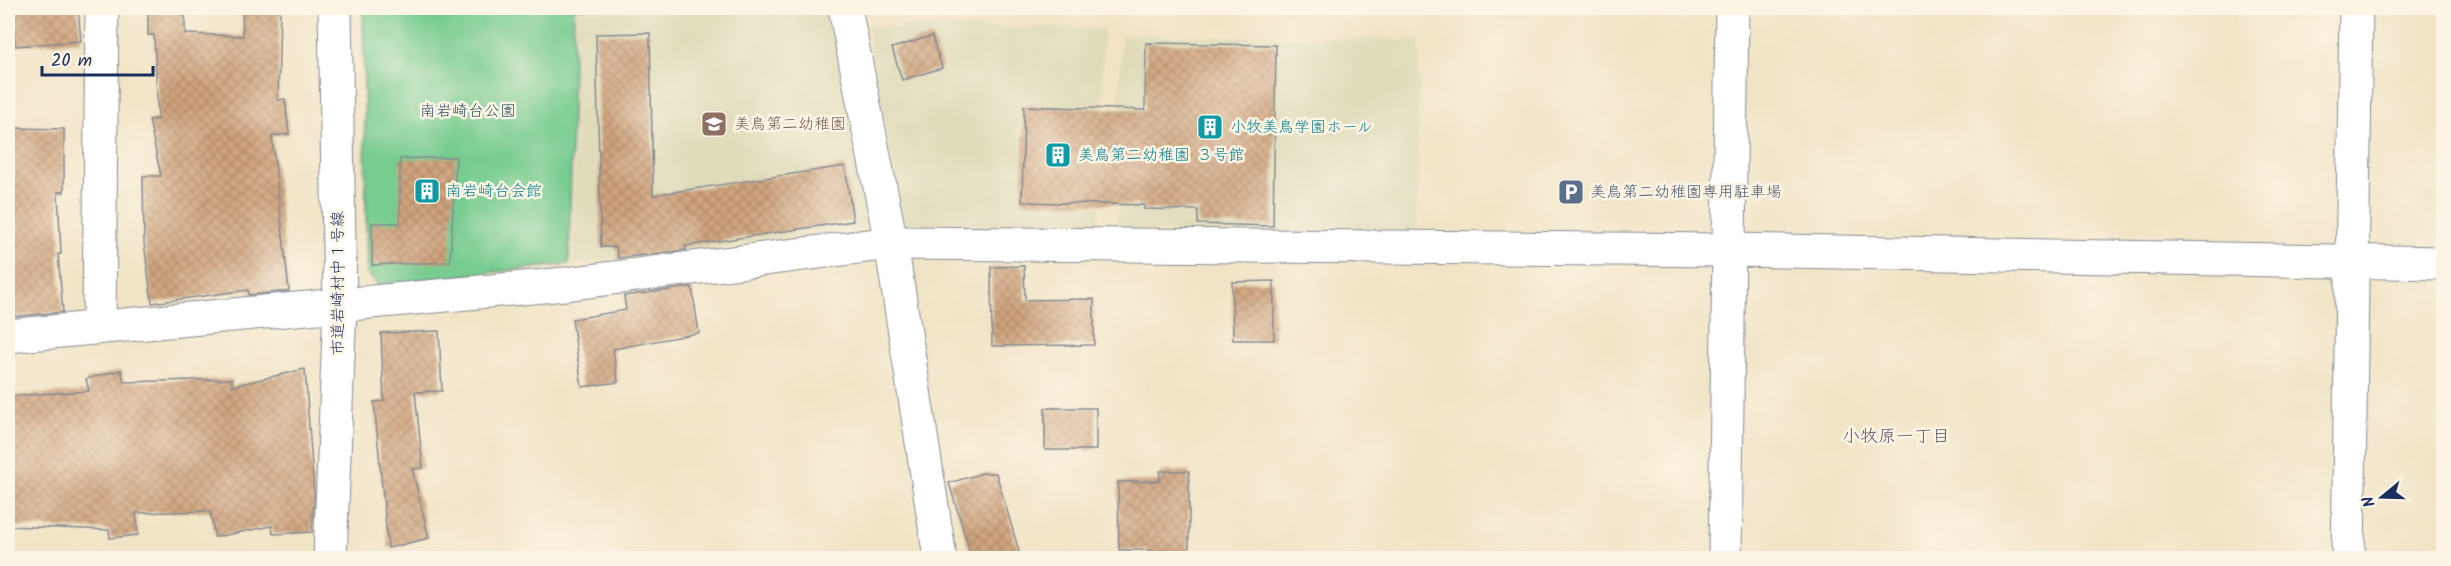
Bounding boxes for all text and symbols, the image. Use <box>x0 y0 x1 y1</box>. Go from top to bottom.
scale bar <box>42 39 153 77</box>
text: 20 m <box>51 47 92 76</box>
park label: 南岩崎台公園 <box>420 99 516 124</box>
school or university icon: 美鳥第二幼稚園 <box>699 109 729 139</box>
place label: 美鳥第二幼稚園 <box>734 112 846 137</box>
building icon: 小牧美鳥学園ホール <box>1195 112 1225 142</box>
place label: 小牧美鳥学園ホール <box>1230 115 1373 140</box>
building icon: 美鳥第二幼稚園 ３号館 <box>1043 140 1073 170</box>
place label: 美鳥第二幼稚園 ３号館 <box>1078 143 1244 168</box>
building icon: 南岩崎台会館 <box>412 176 442 206</box>
parking icon: 美鳥第二幼稚園専用駐車場 <box>1556 177 1586 207</box>
place label: 南岩崎台会館 <box>446 179 542 204</box>
place label: 美鳥第二幼稚園専用駐車場 <box>1590 180 1782 205</box>
street label: 市道岩崎村中１号線 <box>326 211 351 355</box>
district label: 小牧原一丁目 <box>1842 423 1950 452</box>
north arrow <box>2352 467 2412 527</box>
text: N <box>2356 493 2383 510</box>

